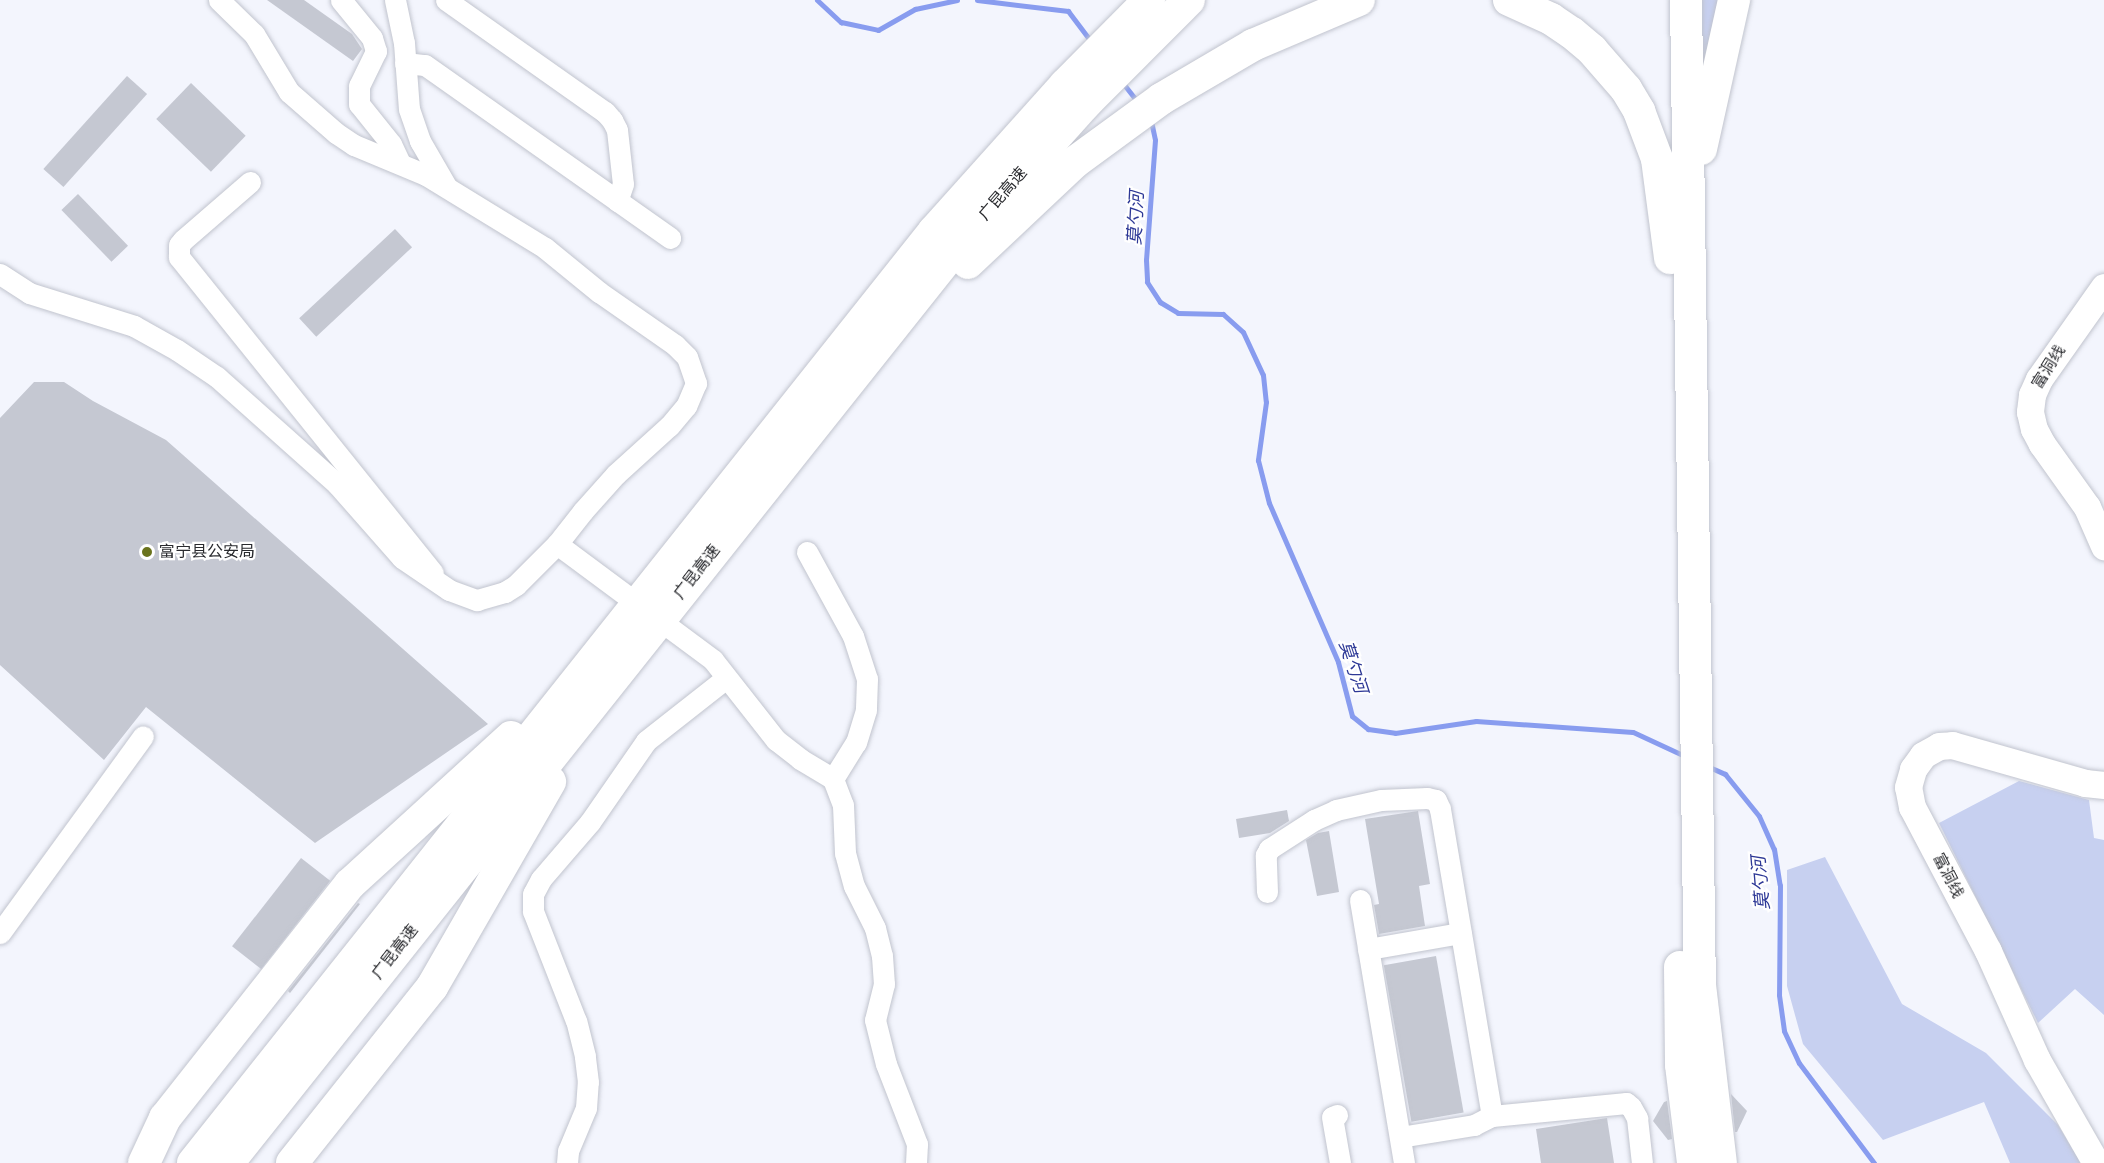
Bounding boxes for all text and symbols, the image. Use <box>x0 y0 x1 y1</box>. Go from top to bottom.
street label: 广昆高速 <box>975 164 1031 224</box>
water label: 莫勺河 <box>1124 190 1148 246</box>
street label: 富洞线 <box>2028 342 2070 392</box>
street label: 广昆高速 <box>670 541 724 603</box>
place label: 富宁县公安局 <box>159 542 255 562</box>
marker: 富宁县公安局 <box>140 545 154 559</box>
water label: 莫勺河 <box>1334 638 1372 696</box>
street label: 富洞线 <box>1929 850 1967 902</box>
water label: 莫勺河 <box>1748 855 1774 911</box>
street label: 广昆高速 <box>368 921 422 983</box>

